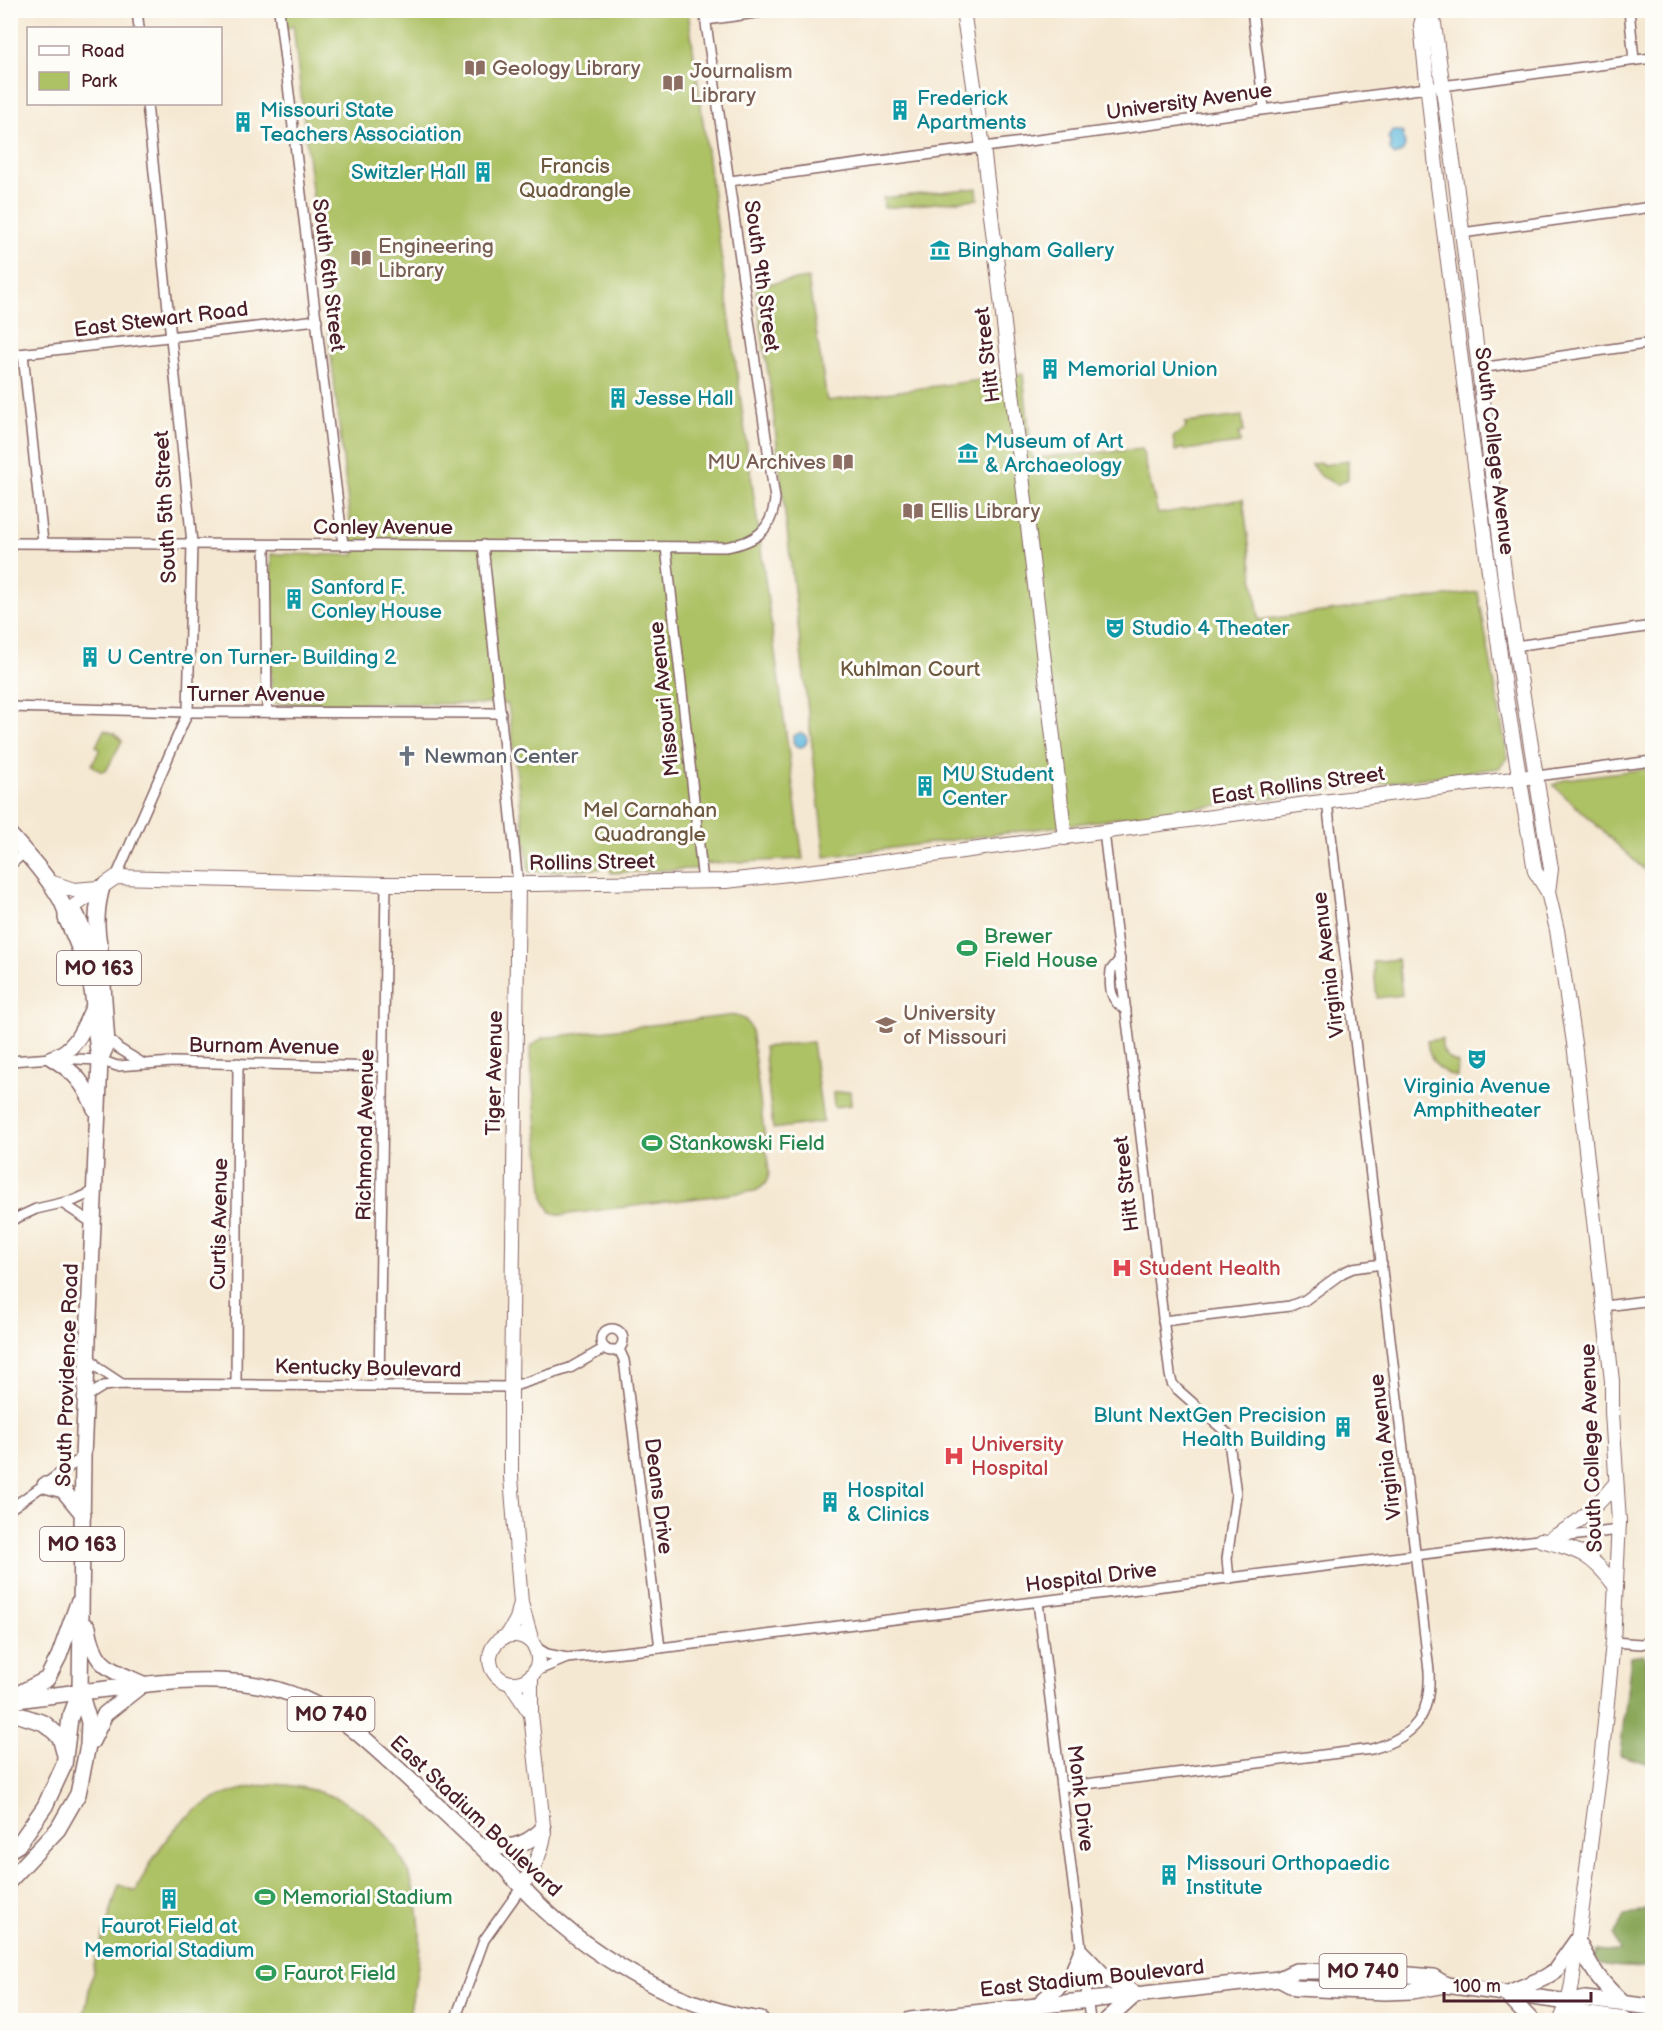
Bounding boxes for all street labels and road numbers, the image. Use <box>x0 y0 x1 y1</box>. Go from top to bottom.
street label: University Avenue <box>1104 77 1274 126</box>
street label: South 6th Street <box>307 197 350 353</box>
street label: South 9th Street <box>738 199 785 354</box>
street label: East Stewart Road <box>73 296 250 343</box>
street label: Hitt Street <box>969 305 1006 404</box>
street label: South College Avenue <box>1469 346 1520 556</box>
street label: South 5th Street <box>149 429 182 584</box>
street label: Conley Avenue <box>313 515 453 540</box>
street label: Missouri Avenue <box>644 620 685 778</box>
street label: Turner Avenue <box>187 682 325 707</box>
street label: East Rollins Street <box>1210 761 1387 810</box>
street label: Rollins Street <box>529 849 656 876</box>
street label: Virginia Avenue <box>1307 891 1350 1039</box>
road number: MO 163 <box>57 951 141 985</box>
street label: Tiger Avenue <box>481 1010 508 1136</box>
street label: Burnam Avenue <box>188 1033 340 1060</box>
street label: Richmond Avenue <box>352 1049 379 1221</box>
street label: Hitt Street <box>1108 1134 1145 1233</box>
street label: Curtis Avenue <box>206 1158 233 1290</box>
street label: South Providence Road <box>51 1263 84 1487</box>
street label: South College Avenue <box>1575 1343 1608 1553</box>
street label: Kentucky Boulevard <box>274 1354 462 1383</box>
street label: Virginia Avenue <box>1364 1373 1407 1521</box>
street label: Deans Drive <box>639 1437 678 1555</box>
road number: MO 163 <box>40 1527 124 1561</box>
street label: Hospital Drive <box>1024 1557 1158 1598</box>
road number: MO 740 <box>288 1697 374 1731</box>
street label: East Stadium Boulevard <box>385 1730 567 1902</box>
street label: Monk Drive <box>1062 1743 1099 1853</box>
street label: East Stadium Boulevard <box>979 1954 1206 2003</box>
road number: MO 740 <box>1320 1954 1406 1988</box>

